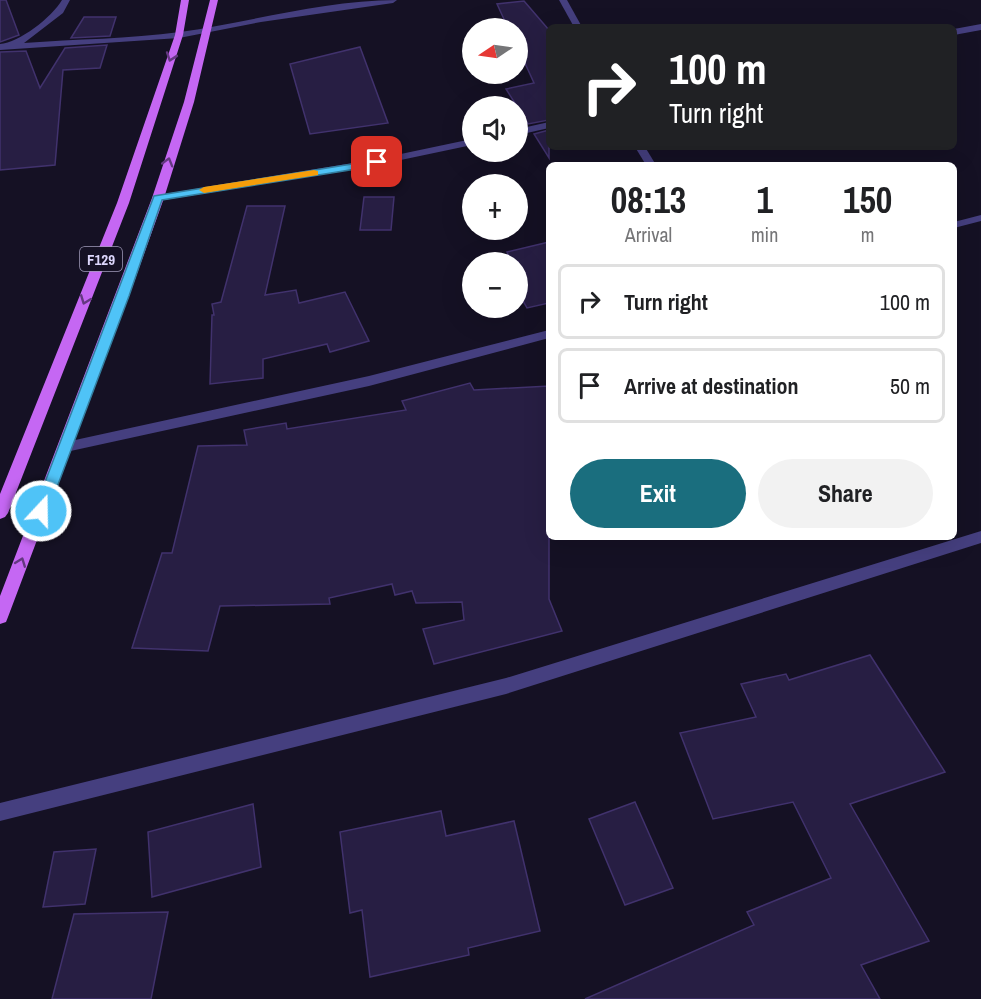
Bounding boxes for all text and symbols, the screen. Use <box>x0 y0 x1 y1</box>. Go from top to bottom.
north arrow <box>462 18 528 84</box>
map controls <box>462 18 528 318</box>
text: 100 m <box>669 41 767 97</box>
icon: right <box>570 48 648 126</box>
one-way arrow <box>165 51 178 61</box>
text: Turn right <box>669 95 763 131</box>
button: sound <box>462 96 528 162</box>
pin <box>351 136 402 187</box>
icon: arrive <box>360 145 393 178</box>
one-way arrow <box>161 158 173 168</box>
button: + <box>462 174 528 240</box>
text: 08:13 <box>611 176 686 224</box>
text: 1 <box>756 176 773 224</box>
text: 150 <box>843 176 892 224</box>
text: Arrival <box>625 221 672 248</box>
text: min <box>751 221 778 248</box>
text: m <box>861 221 874 248</box>
road number: F129 <box>80 247 122 271</box>
button: − <box>462 252 528 318</box>
icon: right <box>573 285 606 318</box>
text: Turn right <box>624 287 708 317</box>
text: 100 m <box>880 287 930 317</box>
one-way arrow <box>80 294 92 305</box>
icon: arrive <box>573 369 606 402</box>
text: Arrive at destination <box>624 371 798 401</box>
text: 50 m <box>890 371 930 401</box>
button: Exit <box>570 459 746 528</box>
button: Share <box>758 459 933 528</box>
position arrow <box>9 479 73 543</box>
one-way arrow <box>14 557 26 568</box>

